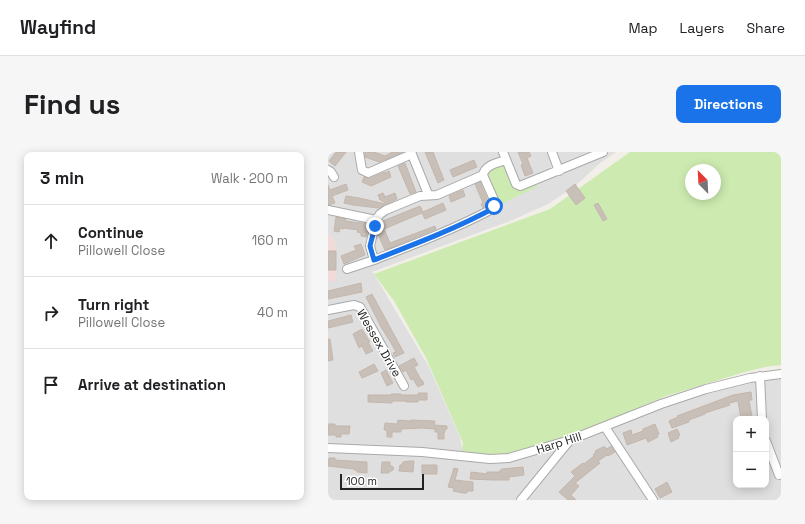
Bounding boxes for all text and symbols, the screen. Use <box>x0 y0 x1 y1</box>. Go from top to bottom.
text: Wayfind <box>20 15 96 40</box>
text: Map <box>628 19 658 37</box>
text: Layers <box>680 19 724 37</box>
text: Share <box>746 19 785 37</box>
button: Directions <box>676 85 781 123</box>
text: Find us <box>24 86 121 122</box>
north arrow <box>685 164 721 200</box>
text: 3 min <box>40 167 84 189</box>
text: Walk · 200 m <box>211 170 288 187</box>
route start <box>485 197 503 215</box>
route end <box>366 217 384 235</box>
text: Continue <box>78 223 144 242</box>
icon: ahead <box>40 230 62 252</box>
text: 160 m <box>252 232 288 249</box>
text: Pillowell Close <box>78 242 165 259</box>
text: Turn right <box>78 295 149 314</box>
icon: right <box>40 302 62 324</box>
text: 40 m <box>257 304 288 321</box>
street label: Wessex Drive <box>353 306 405 380</box>
text: Pillowell Close <box>78 314 165 331</box>
icon: arrive <box>40 374 62 396</box>
text: Arrive at destination <box>78 375 226 394</box>
map controls <box>733 416 769 488</box>
button: + <box>733 416 769 452</box>
street label: Harp Hill <box>534 428 584 458</box>
button: − <box>733 452 769 488</box>
scale bar <box>340 472 424 491</box>
text: 100 m <box>346 474 377 488</box>

